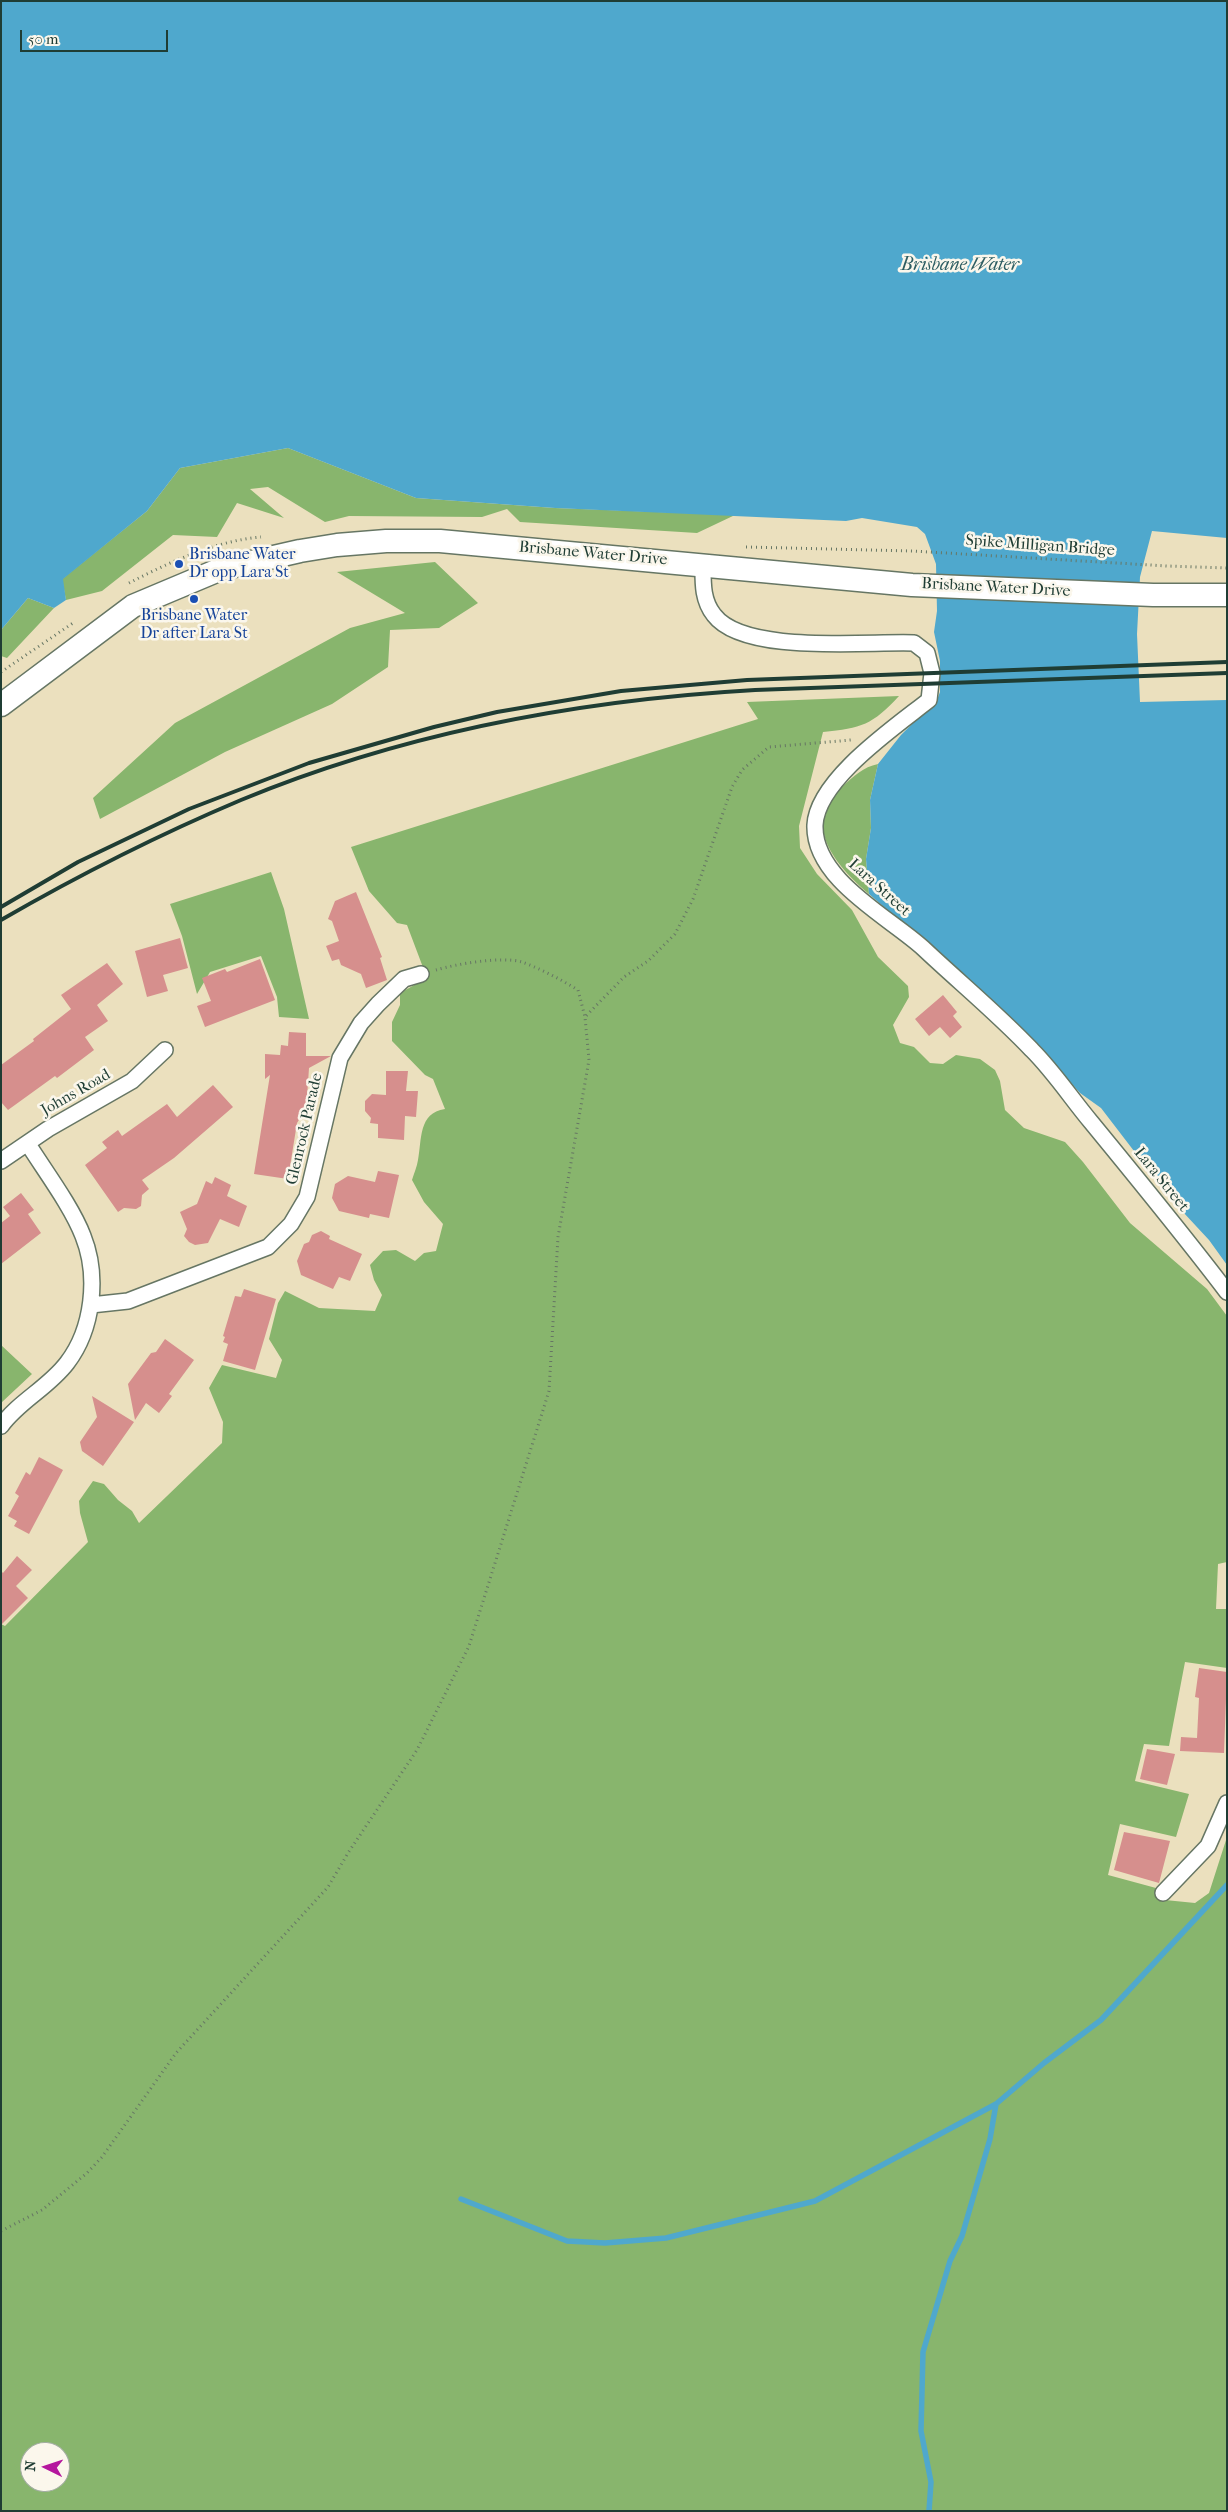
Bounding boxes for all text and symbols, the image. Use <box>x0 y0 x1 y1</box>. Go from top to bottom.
scale bar <box>22 20 170 52</box>
text: 50 m <box>28 30 58 48</box>
water label: Brisbane Water <box>901 255 1019 277</box>
street label: Spike Milligan Bridge <box>965 531 1115 561</box>
street label: Brisbane Water Drive <box>518 538 668 570</box>
place label: Brisbane Water Dr opp Lara St <box>189 545 296 583</box>
marker: Brisbane Water Dr opp Lara St <box>173 558 185 570</box>
street label: Brisbane Water Drive <box>921 575 1071 601</box>
marker: Brisbane Water Dr after Lara St <box>188 593 200 605</box>
place label: Brisbane Water Dr after Lara St <box>140 606 248 644</box>
street label: Lara Street <box>844 855 914 921</box>
street label: Johns Road <box>38 1065 114 1121</box>
street label: Glenrock Parade <box>283 1071 327 1187</box>
street label: Lara Street <box>1129 1144 1193 1216</box>
north arrow <box>20 2442 70 2492</box>
text: N <box>22 2460 39 2472</box>

